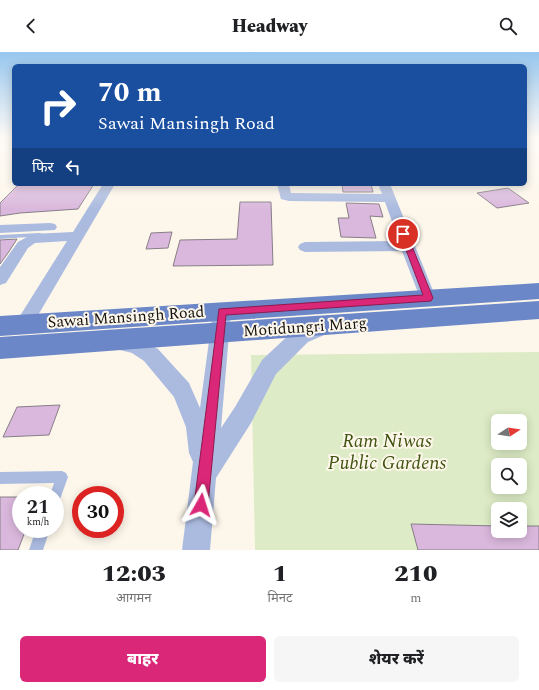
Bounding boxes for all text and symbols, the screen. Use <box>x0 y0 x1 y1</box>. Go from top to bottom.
text: Headway <box>232 13 307 40</box>
icon: back <box>20 15 42 37</box>
icon: search <box>497 15 519 37</box>
text: 70 m <box>98 71 162 114</box>
icon: right <box>32 80 84 132</box>
text: Sawai Mansingh Road <box>98 110 275 137</box>
text: फिर <box>32 156 54 179</box>
icon: left <box>62 156 84 178</box>
pin <box>386 217 420 251</box>
icon: arrive <box>392 223 414 245</box>
street label: Sawai Mansingh Road <box>47 300 205 334</box>
street label: Motidungri Marg <box>242 311 368 343</box>
north arrow <box>491 414 527 450</box>
map controls <box>491 414 527 538</box>
park label: Ram Niwas Public Gardens <box>328 427 446 478</box>
button: search <box>491 458 527 494</box>
position arrow <box>180 484 222 526</box>
speed limit sign: 30 <box>72 486 124 538</box>
text: 21 <box>27 492 49 522</box>
button: layers <box>491 502 527 538</box>
text: km/h <box>27 514 49 530</box>
text: 12:03 <box>102 556 166 592</box>
text: 1 <box>273 556 287 592</box>
text: 210 <box>394 556 437 592</box>
text: आगमन <box>116 588 152 608</box>
text: मिनट <box>268 588 293 608</box>
text: m <box>410 588 421 608</box>
button: बाहर <box>20 636 266 682</box>
button: शेयर करें <box>274 636 519 682</box>

